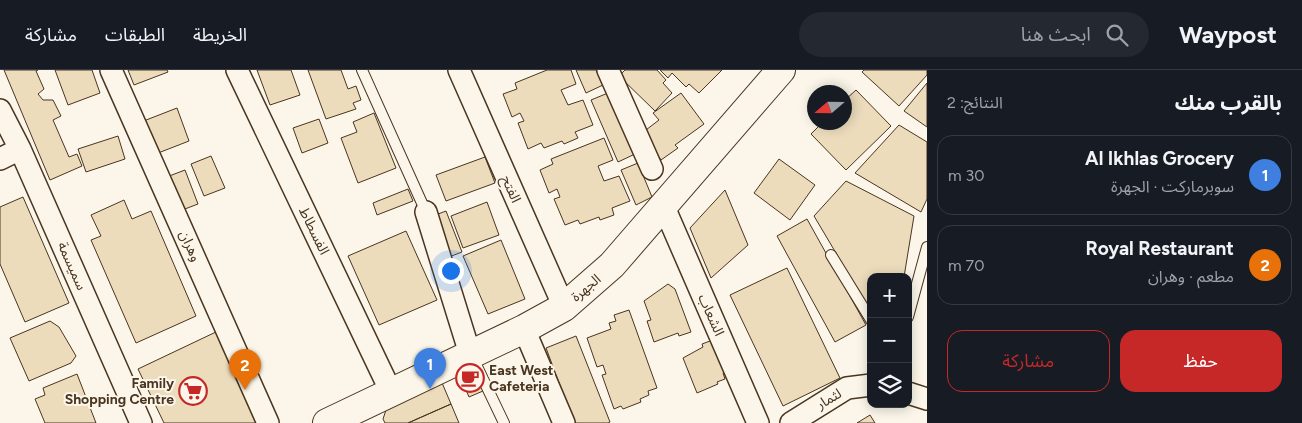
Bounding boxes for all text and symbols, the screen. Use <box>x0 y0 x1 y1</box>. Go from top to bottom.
search box <box>799 12 1149 57</box>
text: Waypost <box>1179 20 1277 49</box>
icon: search <box>1103 21 1131 49</box>
text: ابحث هنا <box>1021 23 1091 46</box>
text: مشاركة <box>25 24 77 46</box>
text: الطبقات <box>105 24 165 46</box>
text: الخريطة <box>193 24 247 46</box>
north arrow <box>807 85 852 130</box>
text: بالقرب منك <box>1175 90 1282 115</box>
text: النتائج: 2 <box>947 93 1003 112</box>
text: Al Ikhlas Grocery <box>1085 147 1234 170</box>
text: 30 m <box>948 166 985 185</box>
text: 1 <box>1262 166 1268 185</box>
street label: الفتح <box>496 173 525 206</box>
text: سوبرماركت · الجهرة <box>1111 177 1234 196</box>
street label: الفسطاط <box>295 204 333 258</box>
street label: وهران <box>176 228 204 264</box>
text: Royal Restaurant <box>1085 237 1234 260</box>
street label: سميسمة <box>54 239 90 293</box>
text: 70 m <box>948 256 984 275</box>
text: 2 <box>1260 256 1270 275</box>
your location <box>438 258 464 284</box>
text: مطعم · وهران <box>1148 267 1234 286</box>
street label: الجهرة <box>568 271 604 305</box>
map controls <box>867 273 912 408</box>
button: + <box>867 273 912 318</box>
street label: الشعاب <box>694 291 728 339</box>
button: − <box>867 318 912 363</box>
button: مشاركة <box>947 330 1110 392</box>
button: حفظ <box>1120 330 1282 392</box>
pin: 1 <box>414 348 446 389</box>
pin: 2 <box>229 349 261 390</box>
place label: East West Cafeteria <box>489 362 554 395</box>
cafe icon: East West Cafeteria <box>455 363 485 393</box>
button: layers <box>867 363 912 408</box>
place label: Family Shopping Centre <box>65 375 175 408</box>
supermarket icon: Family Shopping Centre <box>178 376 208 406</box>
street label: لثمار <box>813 385 845 414</box>

